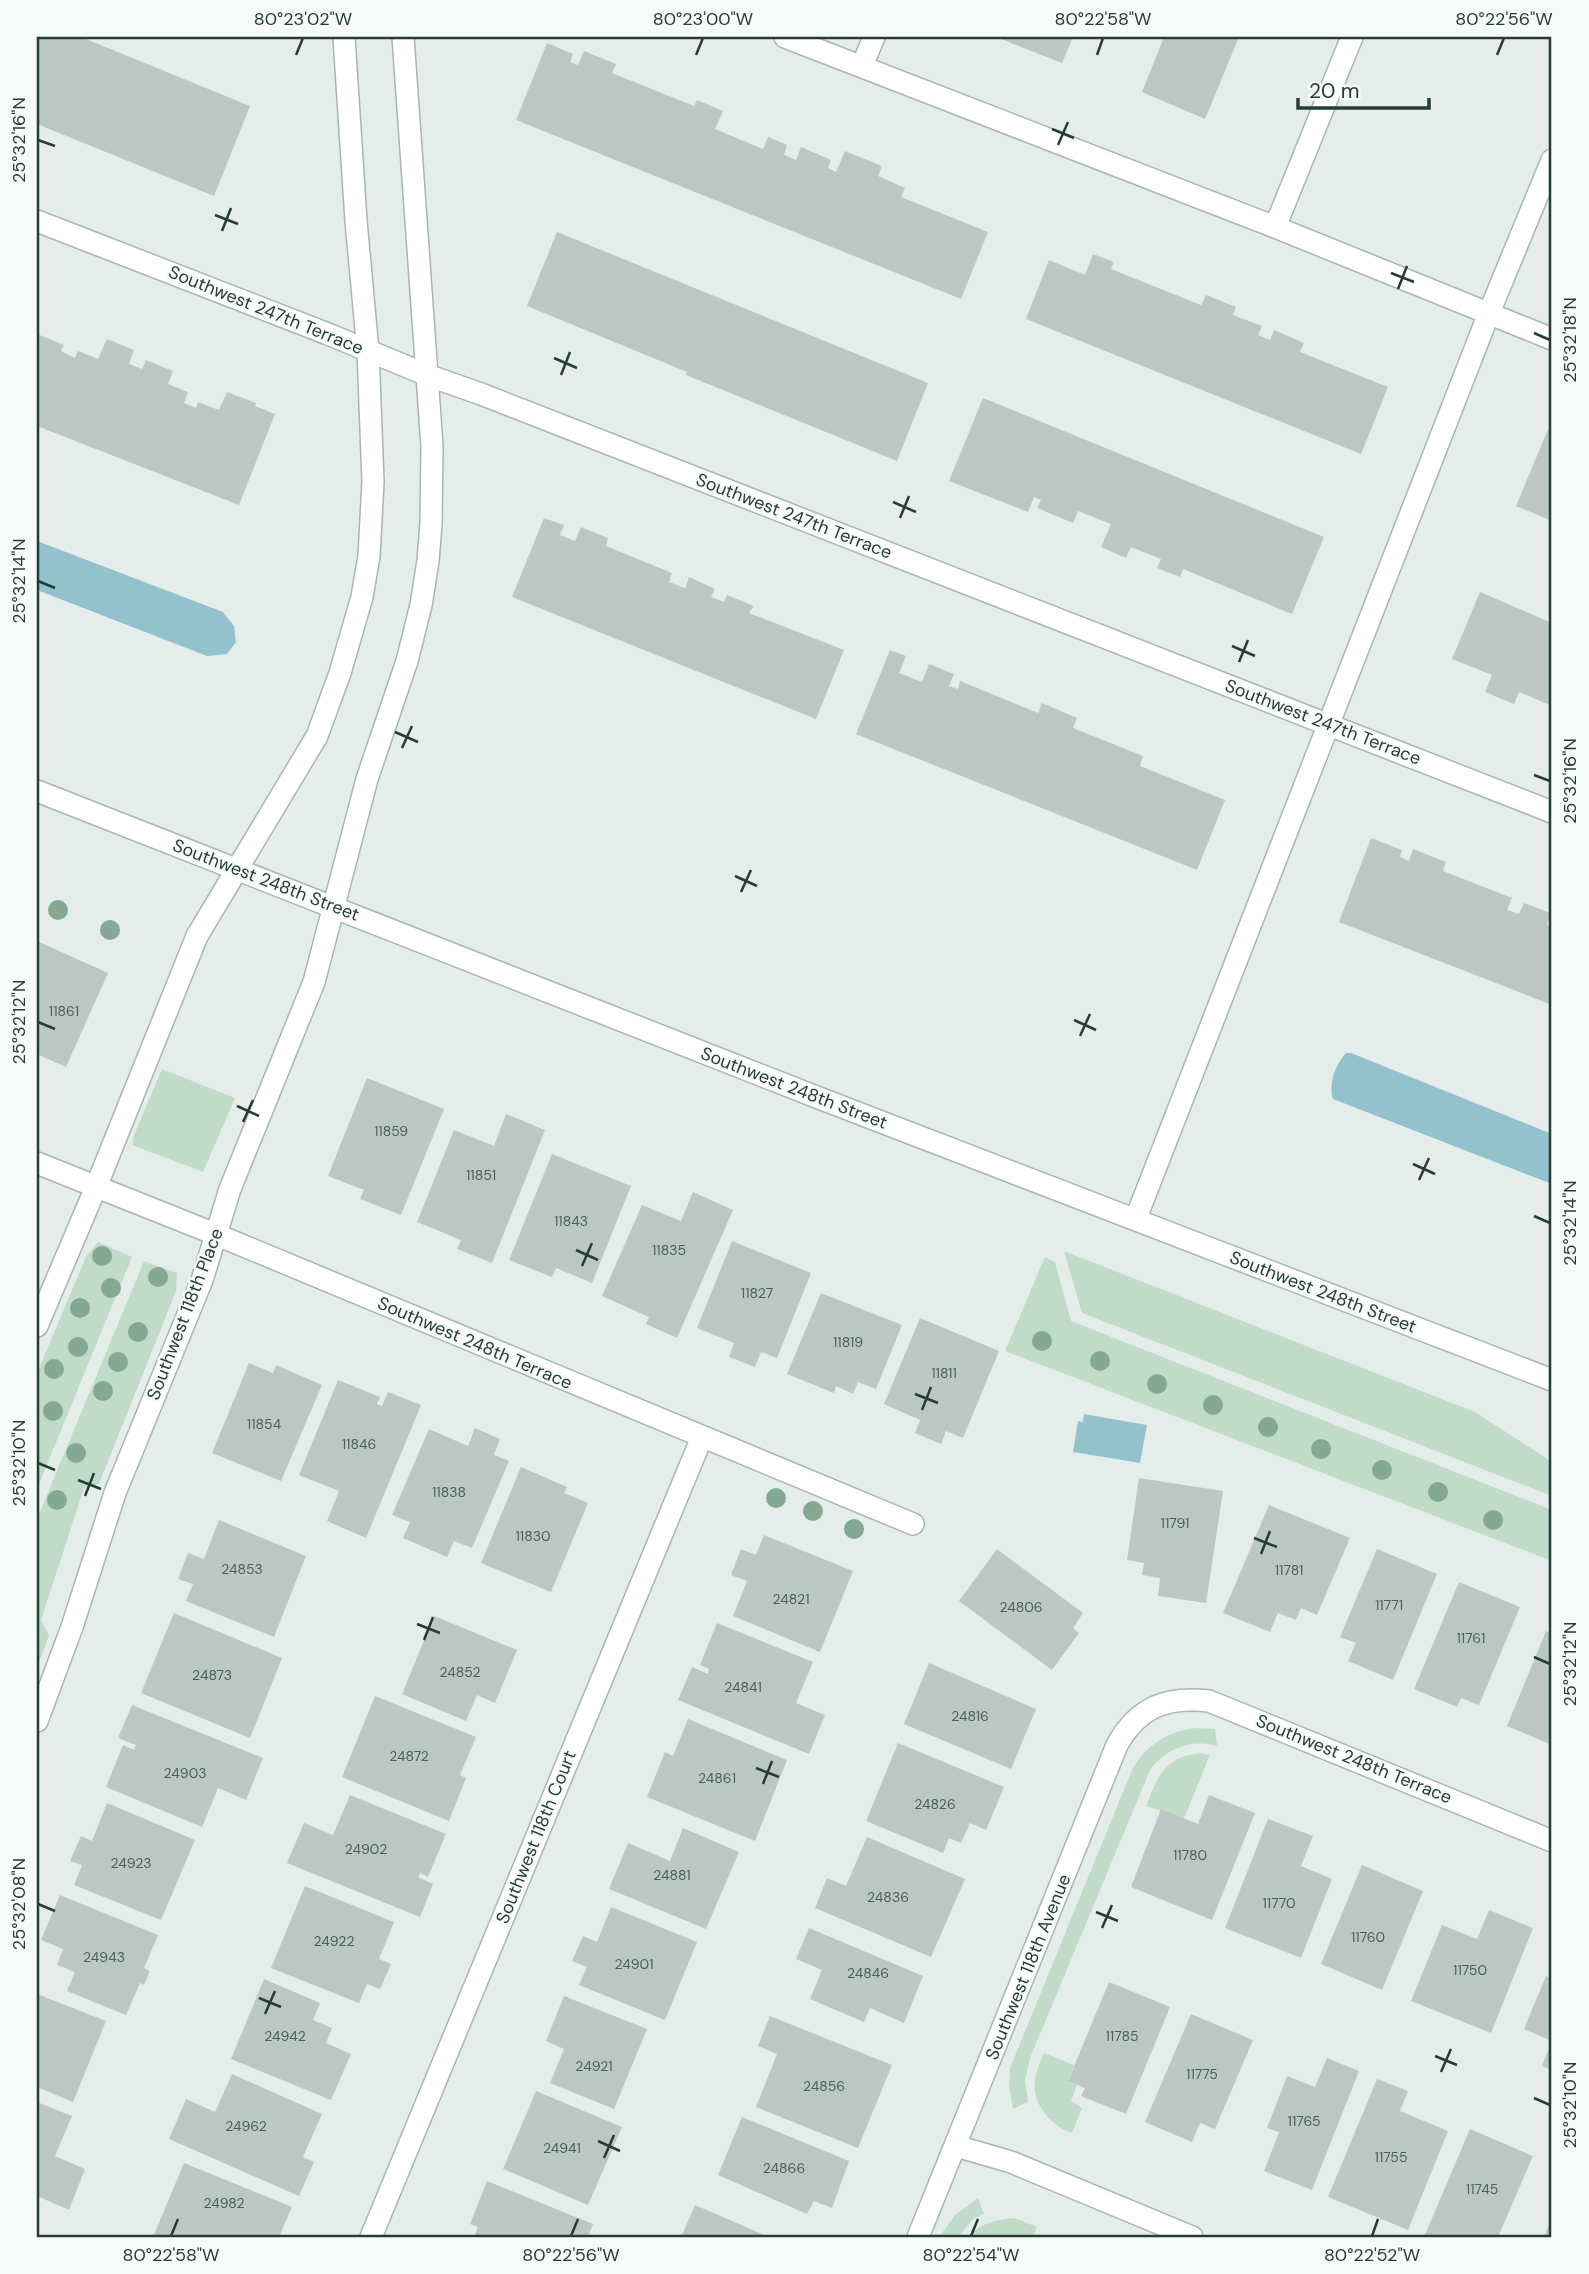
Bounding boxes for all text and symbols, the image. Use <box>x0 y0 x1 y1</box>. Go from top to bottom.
text: 80°23'02"W <box>254 7 352 31</box>
text: 80°23'00"W <box>653 7 753 31</box>
text: 80°22'58"W <box>1054 7 1152 31</box>
text: 80°22'56"W <box>1455 7 1553 31</box>
scale bar <box>1298 66 1430 110</box>
text: 20 m <box>1309 77 1360 105</box>
text: 25°32'16"N <box>7 97 31 183</box>
street label: Southwest 247th Terrace <box>165 260 367 360</box>
text: 25°32'18"N <box>1558 297 1582 383</box>
street label: Southwest 247th Terrace <box>693 468 895 564</box>
text: 25°32'14"N <box>7 538 31 624</box>
street label: Southwest 247th Terrace <box>1222 674 1424 770</box>
text: 25°32'16"N <box>1558 738 1582 824</box>
street label: Southwest 248th Street <box>169 833 363 927</box>
text: 25°32'12"N <box>7 979 31 1065</box>
house number: 11861 <box>49 1002 79 1020</box>
street label: Southwest 248th Street <box>697 1041 891 1135</box>
house number: 11859 <box>374 1122 408 1140</box>
house number: 11851 <box>466 1166 496 1184</box>
text: 25°32'14"N <box>1558 1180 1582 1266</box>
house number: 11843 <box>554 1212 588 1230</box>
street label: Southwest 118th Place <box>141 1225 229 1403</box>
house number: 11835 <box>652 1241 686 1259</box>
street label: Southwest 248th Street <box>1226 1245 1420 1339</box>
house number: 11827 <box>741 1284 773 1302</box>
street label: Southwest 248th Terrace <box>374 1291 576 1395</box>
house number: 11819 <box>833 1333 863 1351</box>
house number: 11811 <box>931 1364 957 1382</box>
house number: 11854 <box>247 1415 282 1433</box>
text: 25°32'10"N <box>7 1420 31 1507</box>
house number: 11846 <box>342 1435 376 1453</box>
house number: 11838 <box>432 1483 466 1501</box>
house number: 11791 <box>1161 1514 1189 1532</box>
house number: 11830 <box>515 1527 551 1545</box>
house number: 24853 <box>221 1560 263 1578</box>
house number: 11781 <box>1275 1561 1303 1579</box>
house number: 24821 <box>772 1590 810 1608</box>
house number: 11771 <box>1375 1596 1403 1614</box>
house number: 24806 <box>999 1598 1043 1616</box>
text: 25°32'12"N <box>1558 1621 1582 1707</box>
house number: 11761 <box>1456 1629 1486 1647</box>
house number: 24852 <box>439 1663 481 1681</box>
house number: 24873 <box>192 1666 232 1684</box>
house number: 24841 <box>724 1678 762 1696</box>
house number: 24816 <box>951 1707 989 1725</box>
street label: Southwest 248th Terrace <box>1252 1709 1456 1809</box>
house number: 24872 <box>389 1747 429 1765</box>
street label: Southwest 118th Court <box>490 1747 582 1927</box>
house number: 24903 <box>164 1764 206 1782</box>
house number: 24861 <box>698 1769 736 1787</box>
house number: 24826 <box>914 1795 956 1813</box>
house number: 24902 <box>345 1840 387 1858</box>
house number: 11780 <box>1173 1846 1207 1864</box>
house number: 24923 <box>110 1854 152 1872</box>
text: 25°32'08"N <box>7 1858 31 1950</box>
house number: 24881 <box>653 1866 691 1884</box>
street label: Southwest 118th Avenue <box>980 1870 1076 2064</box>
house number: 24836 <box>867 1888 909 1906</box>
house number: 11770 <box>1262 1894 1296 1912</box>
house number: 11760 <box>1351 1928 1385 1946</box>
house number: 24922 <box>313 1932 355 1950</box>
house number: 24943 <box>83 1948 125 1966</box>
house number: 24901 <box>614 1955 654 1973</box>
house number: 11750 <box>1453 1961 1487 1979</box>
house number: 24846 <box>847 1964 889 1982</box>
house number: 24942 <box>264 2027 306 2045</box>
house number: 11785 <box>1105 2027 1139 2045</box>
house number: 24921 <box>575 2057 613 2075</box>
text: 25°32'10"N <box>1558 2062 1582 2149</box>
house number: 11775 <box>1186 2065 1218 2083</box>
house number: 24856 <box>803 2077 845 2095</box>
house number: 11765 <box>1288 2112 1320 2130</box>
house number: 24962 <box>225 2117 267 2135</box>
house number: 24941 <box>543 2139 581 2157</box>
house number: 11755 <box>1375 2148 1407 2166</box>
house number: 24866 <box>763 2159 805 2177</box>
house number: 11745 <box>1466 2180 1498 2198</box>
house number: 24982 <box>203 2194 245 2212</box>
text: 80°22'58"W <box>122 2243 220 2267</box>
text: 80°22'56"W <box>522 2243 620 2267</box>
text: 80°22'54"W <box>922 2243 1020 2267</box>
text: 80°22'52"W <box>1324 2243 1420 2267</box>

